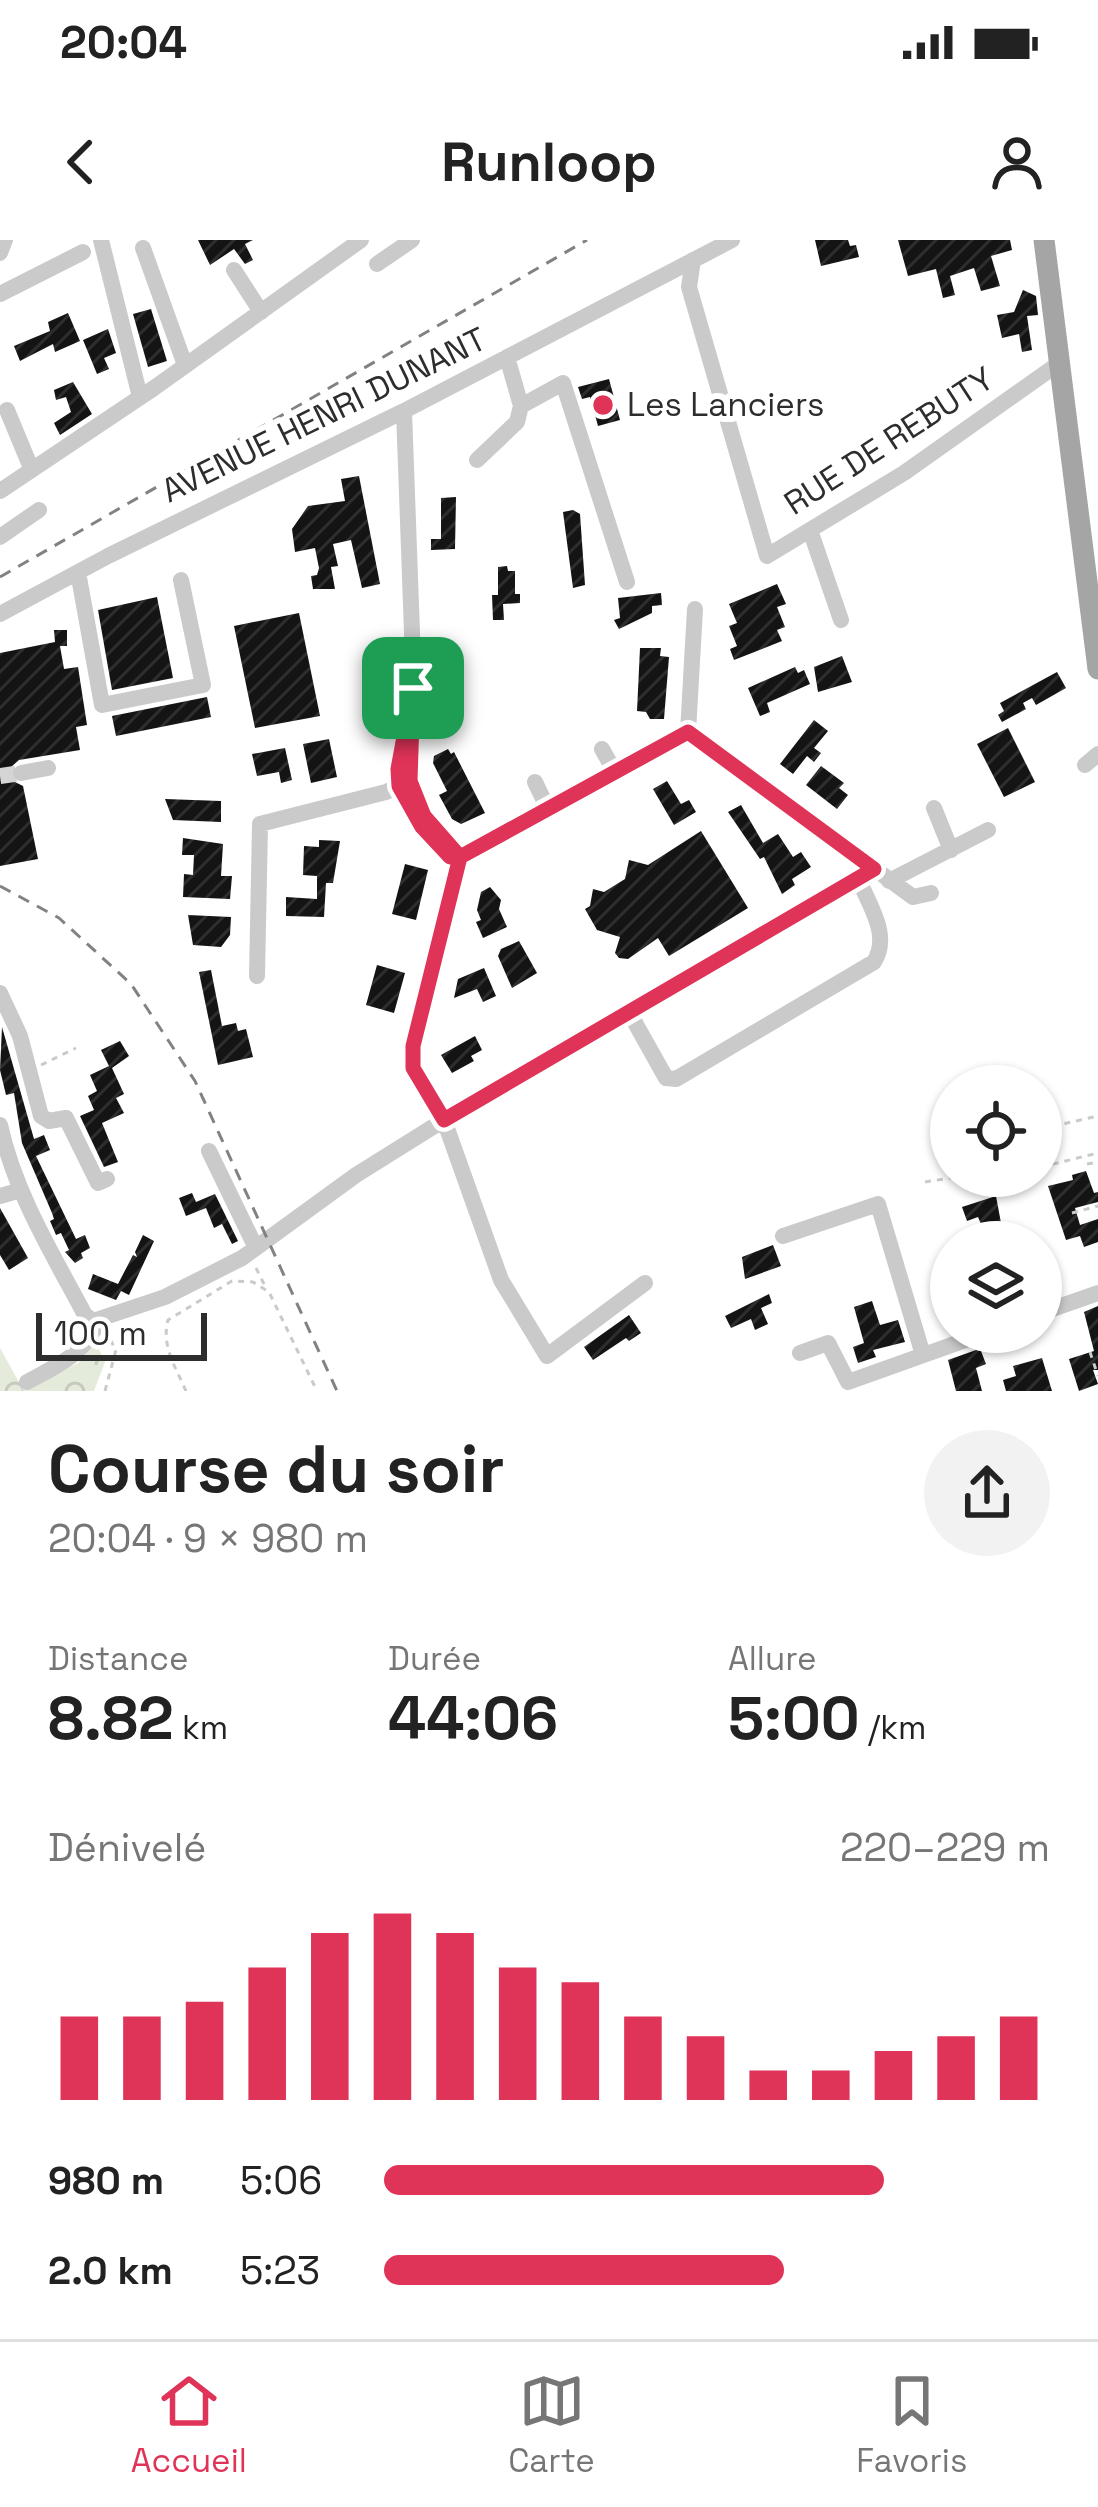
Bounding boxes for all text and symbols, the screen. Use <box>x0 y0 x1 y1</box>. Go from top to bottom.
text: 20:04 <box>60 14 187 71</box>
text: Runloop <box>441 128 657 197</box>
icon: back <box>48 129 114 195</box>
icon: person <box>984 129 1050 195</box>
street label: AVENUE HENRI DUNANT <box>155 318 493 512</box>
street label: RUE DE REBUTY <box>776 358 1002 524</box>
place label: Les Lanciers <box>627 384 824 426</box>
marker: Les Lanciers <box>590 392 616 418</box>
pin <box>362 637 464 739</box>
icon: arrive <box>380 655 446 721</box>
map controls <box>930 1065 1062 1353</box>
button: locate <box>930 1065 1062 1197</box>
button: layers <box>930 1221 1062 1353</box>
scale bar <box>36 1307 207 1360</box>
text: 100 m <box>54 1313 147 1355</box>
text: Course du soir <box>48 1427 505 1511</box>
button: share <box>924 1430 1050 1556</box>
text: 20:04 · 9 × 980 m <box>48 1514 368 1563</box>
text: Distance <box>48 1638 189 1680</box>
text: Durée <box>388 1638 481 1680</box>
text: Allure <box>728 1638 817 1680</box>
text: 8.82 <box>48 1680 174 1757</box>
text: 44:06 <box>388 1680 558 1757</box>
text: 5:00 <box>728 1680 860 1757</box>
text: km <box>174 1707 228 1749</box>
text: /km <box>860 1707 926 1749</box>
text: Dénivelé <box>48 1823 206 1872</box>
text: 220–229 m <box>840 1823 1050 1872</box>
text: 980 m <box>48 2156 164 2205</box>
text: 5:06 <box>240 2156 322 2205</box>
text: 2.0 km <box>48 2246 173 2295</box>
text: 5:23 <box>240 2246 320 2295</box>
tab: Accueil <box>131 2368 247 2482</box>
tab: Carte <box>508 2368 595 2482</box>
tab: Favoris <box>856 2368 967 2482</box>

